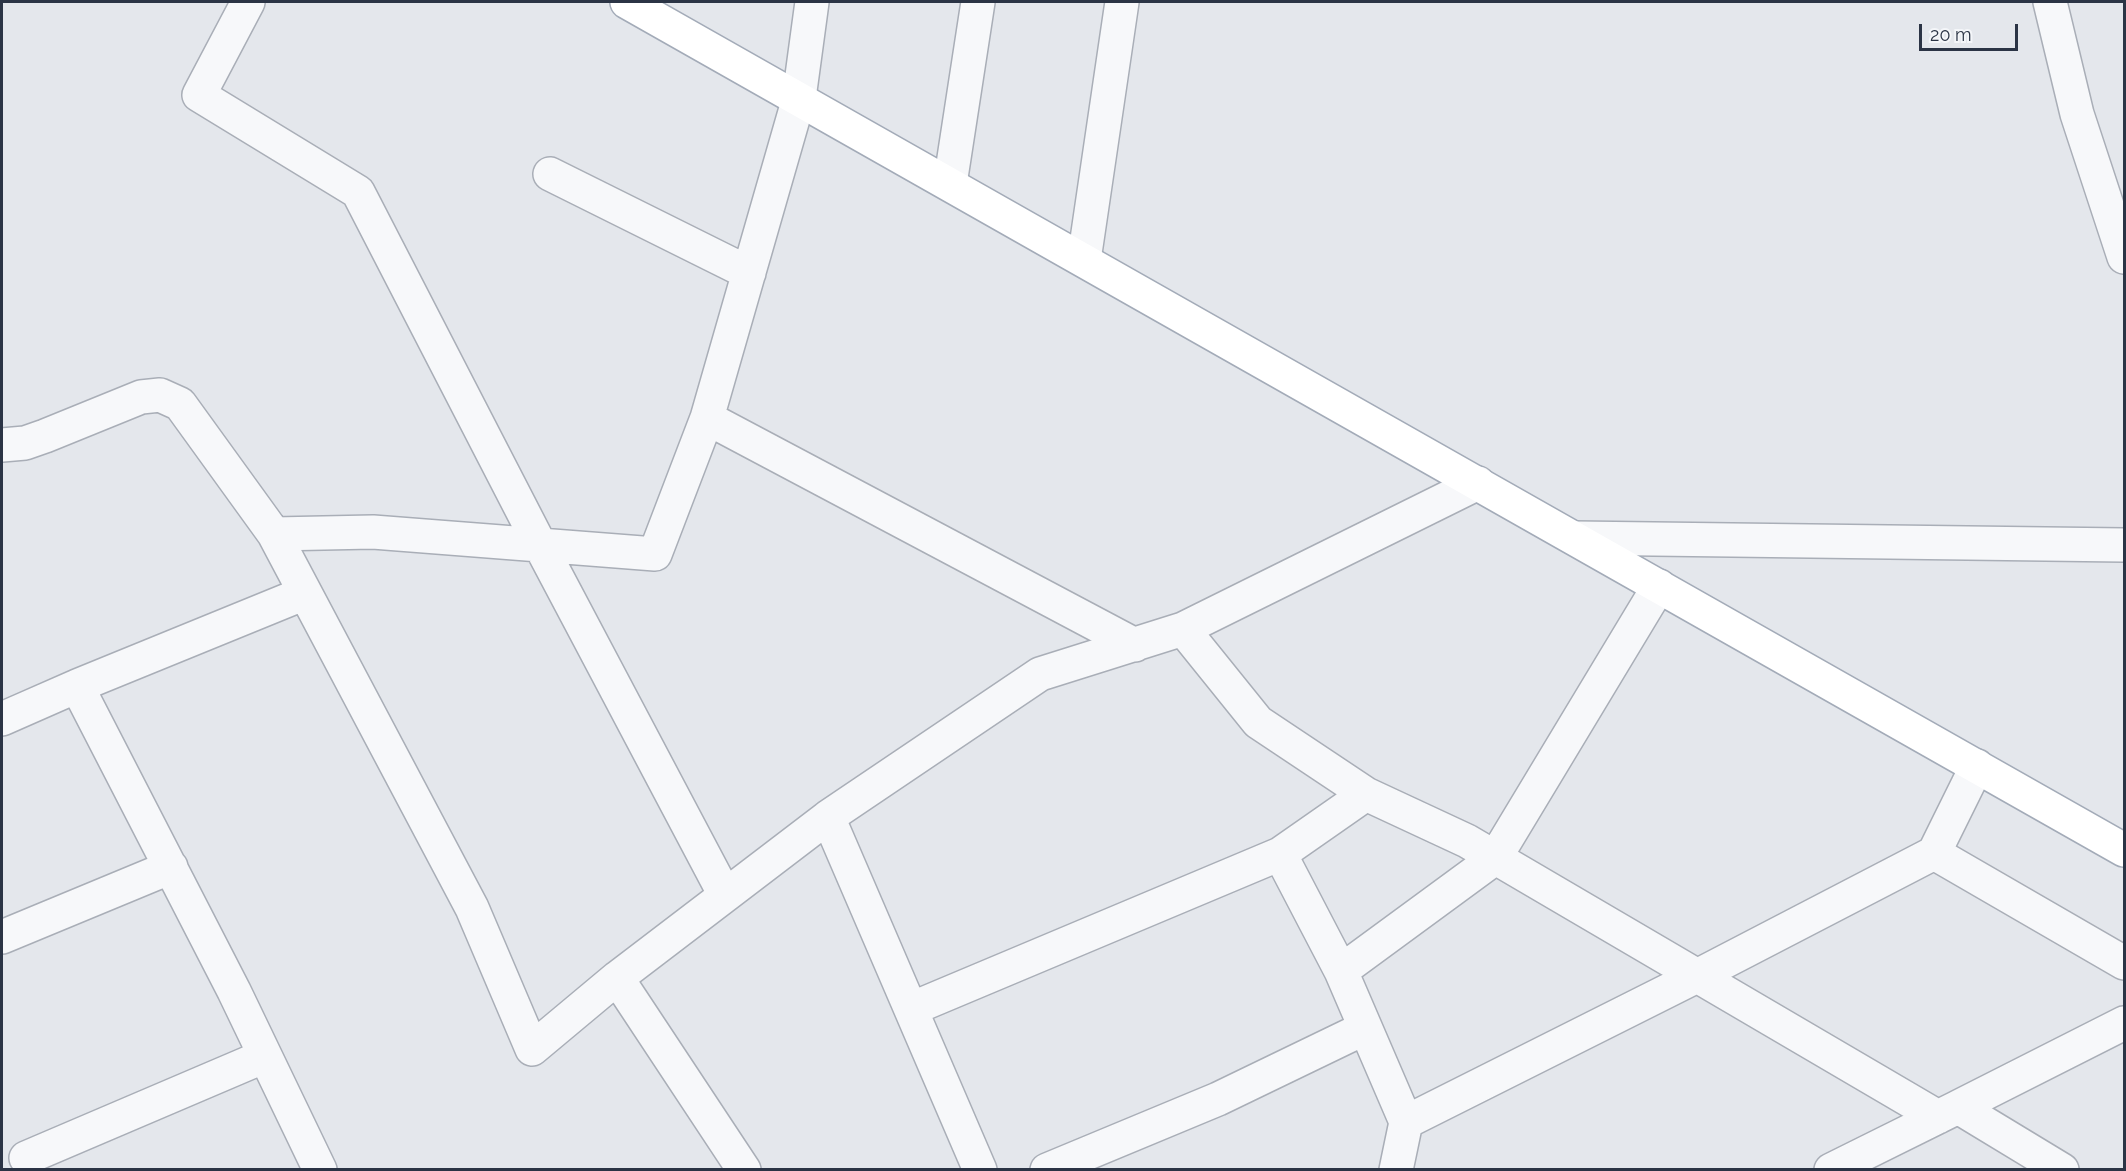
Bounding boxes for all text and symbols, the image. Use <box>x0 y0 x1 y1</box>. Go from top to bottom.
scale bar <box>1922 12 2021 50</box>
text: 20 m <box>1930 24 1972 45</box>

